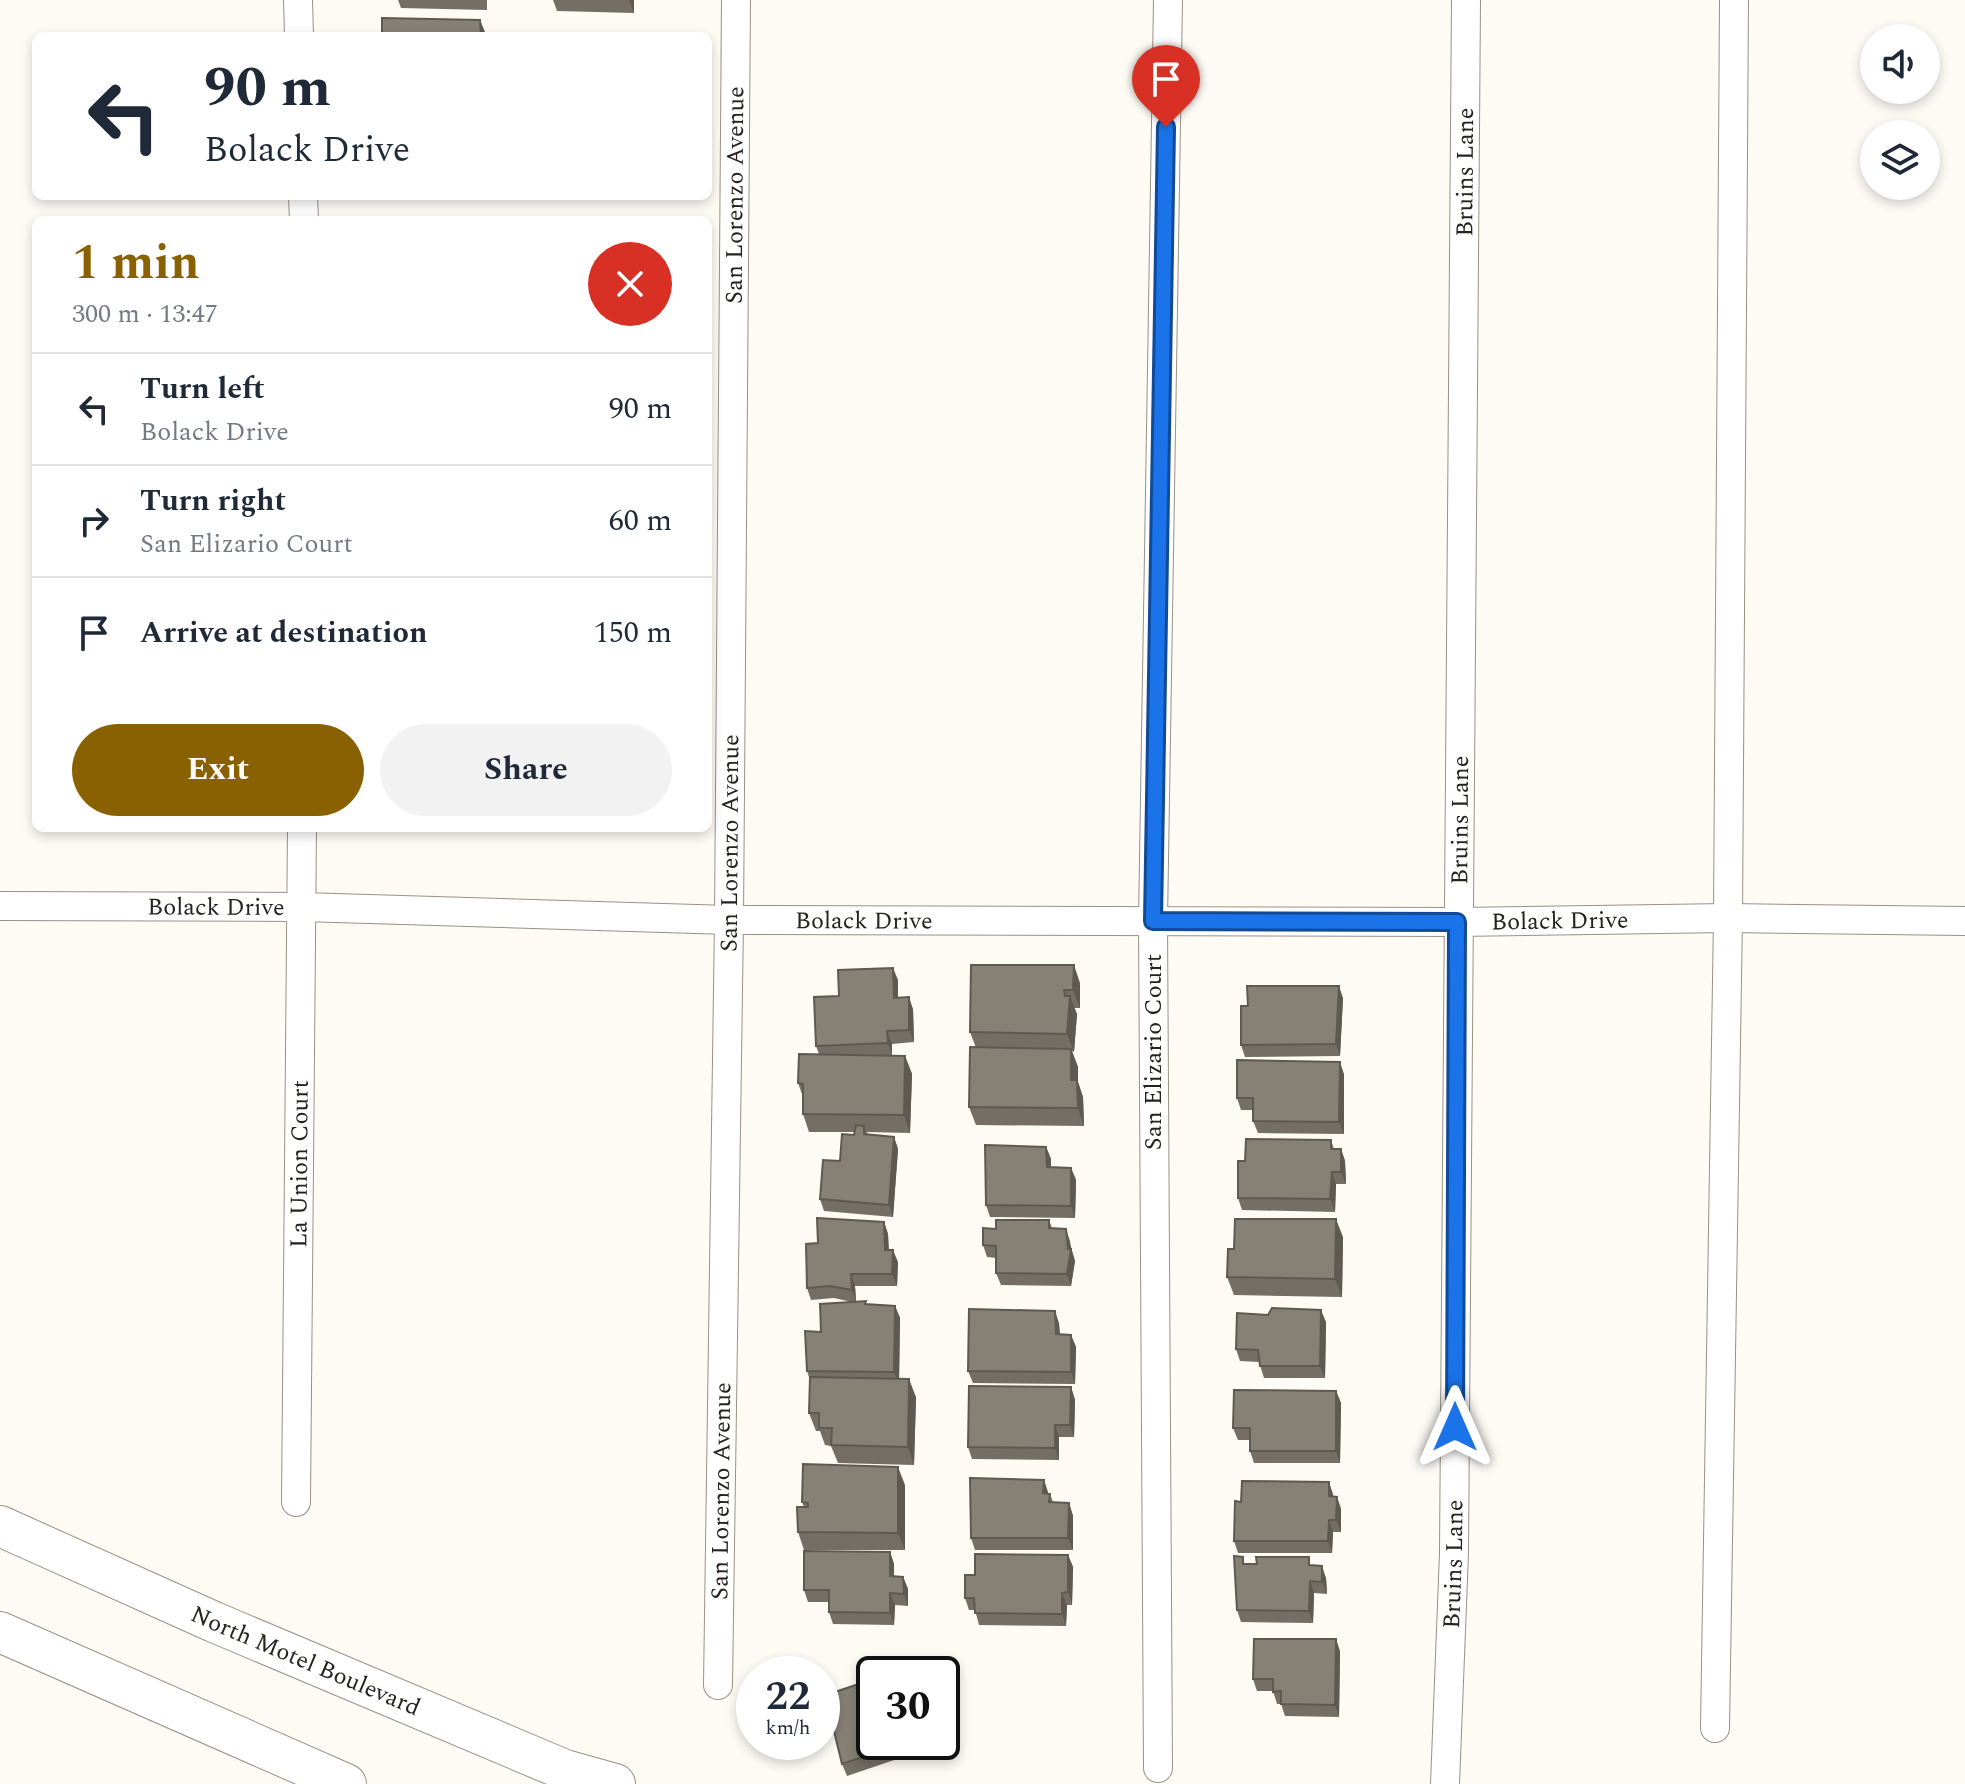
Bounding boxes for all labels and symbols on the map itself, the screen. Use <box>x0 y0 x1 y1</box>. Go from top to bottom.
pin <box>1132 45 1200 127</box>
street label: San Lorenzo Avenue <box>717 86 754 304</box>
street label: Bruins Lane <box>1447 108 1484 237</box>
street label: San Lorenzo Avenue <box>712 734 749 952</box>
street label: Bruins Lane <box>1442 755 1479 885</box>
street label: Bolack Drive <box>147 889 285 926</box>
street label: Bolack Drive <box>1491 902 1629 940</box>
street label: Bolack Drive <box>795 903 933 940</box>
street label: San Elizario Court <box>1136 954 1172 1150</box>
street label: La Union Court <box>281 1080 319 1248</box>
street label: San Lorenzo Avenue <box>702 1382 741 1600</box>
position arrow <box>1413 1385 1497 1469</box>
street label: Bruins Lane <box>1434 1499 1473 1629</box>
street label: North Motel Boulevard <box>184 1597 426 1726</box>
speed limit sign: 30 <box>856 1656 960 1760</box>

